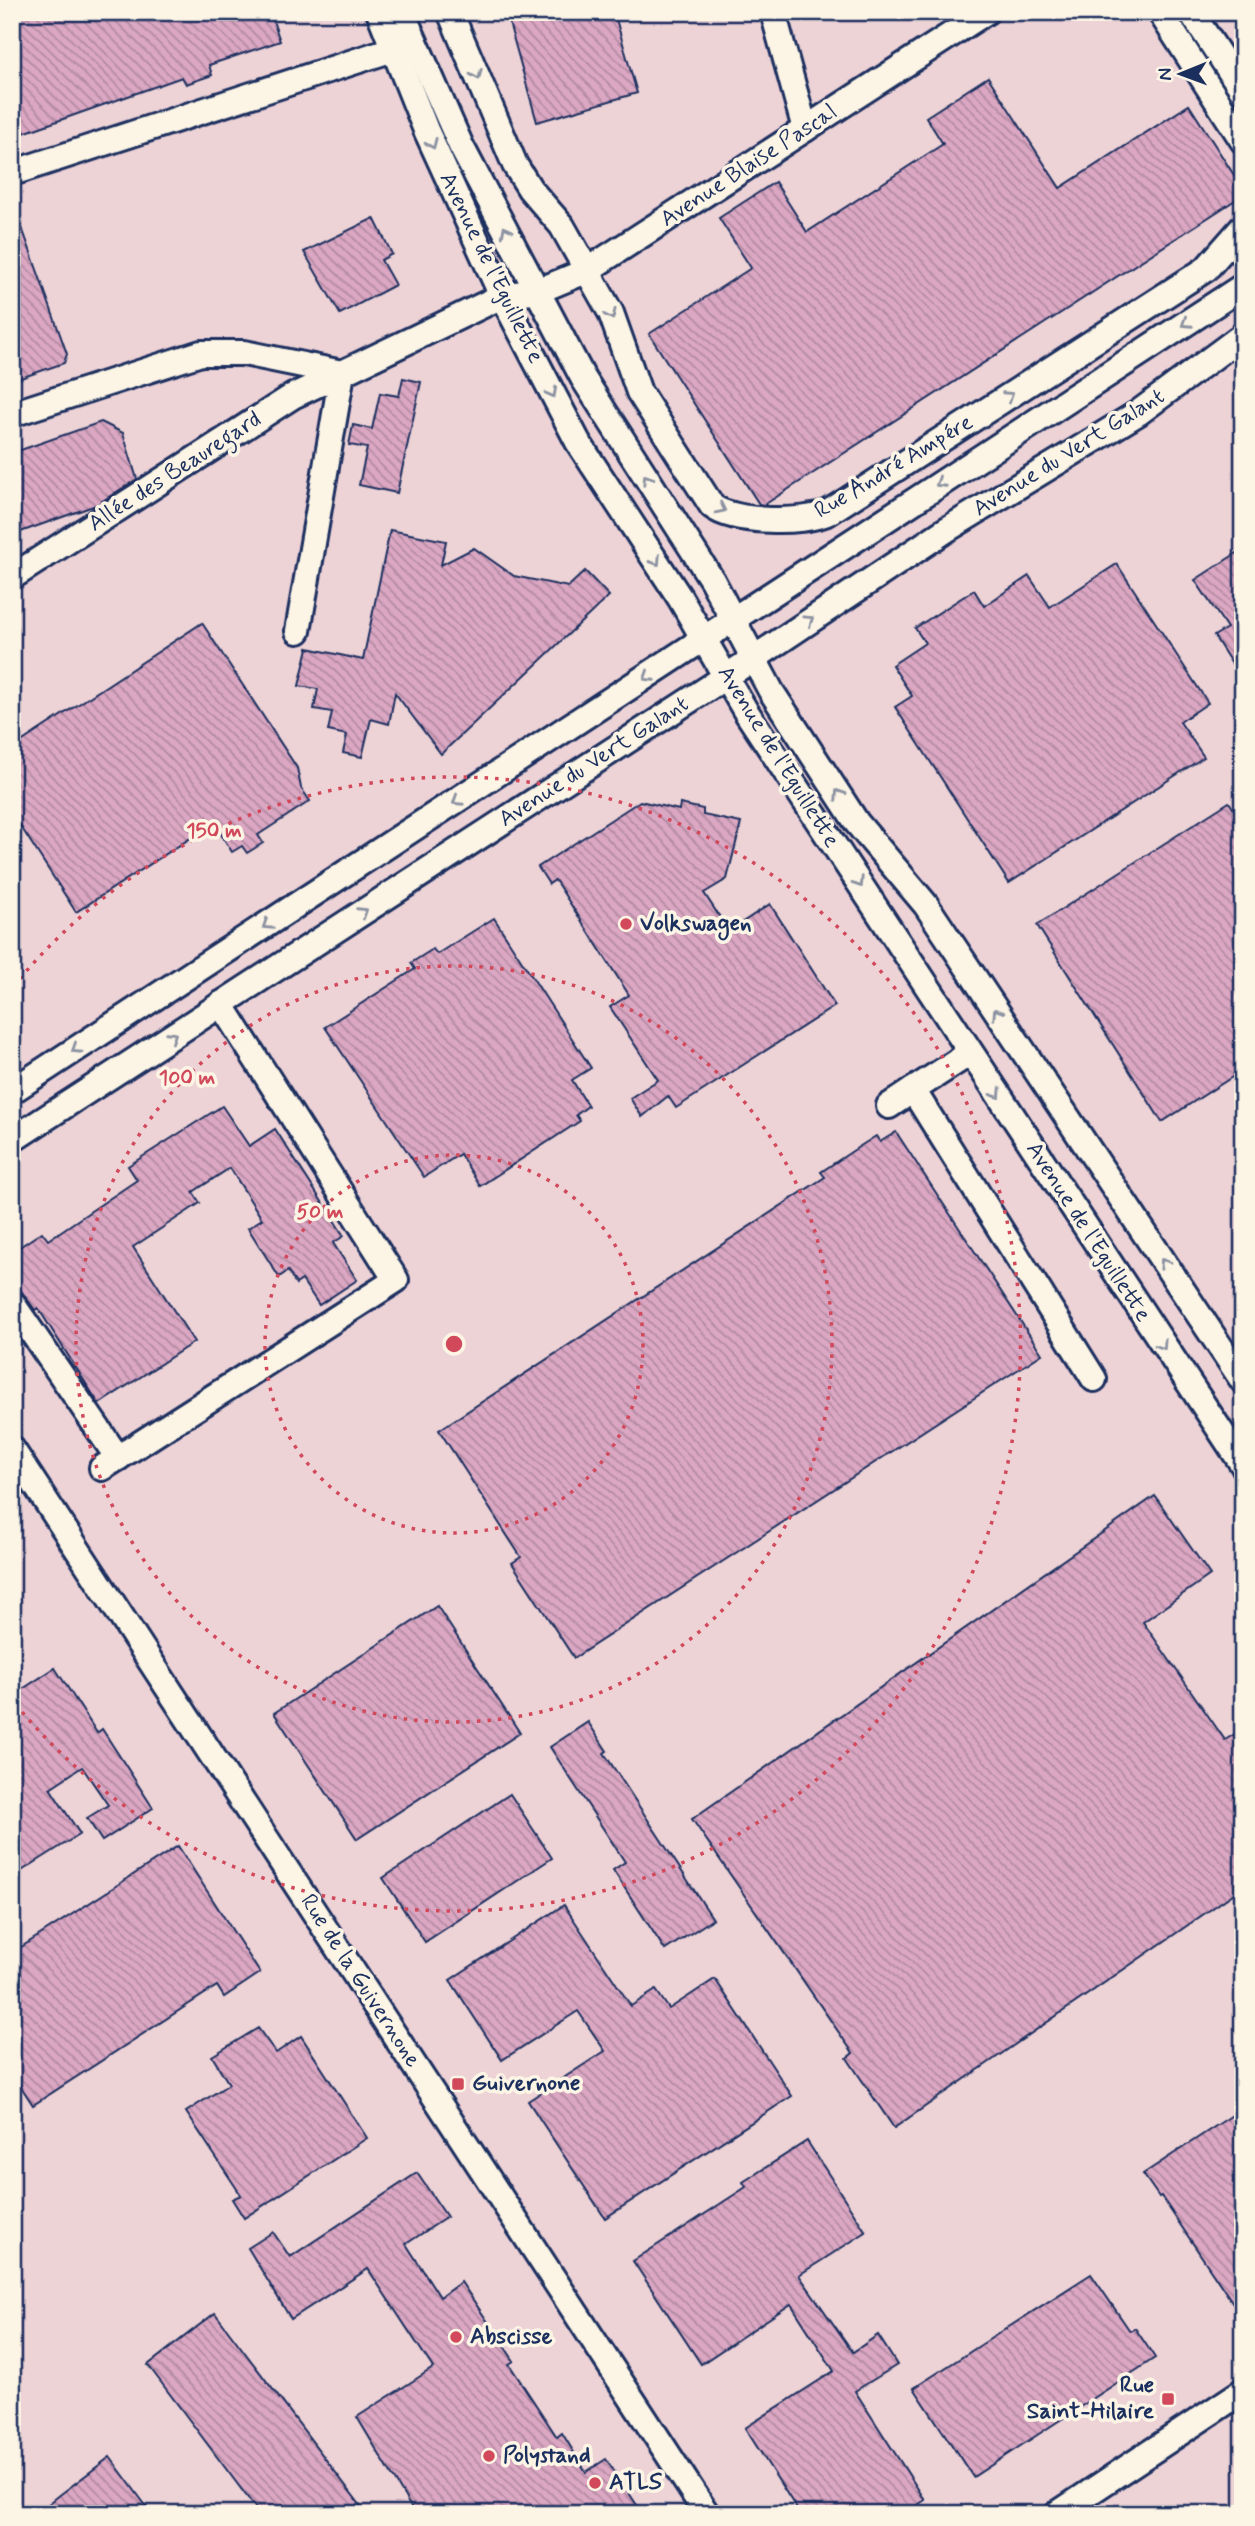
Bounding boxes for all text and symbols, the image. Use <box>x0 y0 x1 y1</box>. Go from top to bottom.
north arrow <box>1146 38 1216 108</box>
one-way arrow <box>469 68 483 80</box>
text: N <box>1153 68 1178 81</box>
street label: Avenue Blaise Pascal <box>655 97 843 235</box>
one-way arrow <box>424 136 438 149</box>
street label: Avenue de l'Eguillette <box>432 168 550 368</box>
one-way arrow <box>501 226 514 238</box>
one-way arrow <box>603 308 617 320</box>
one-way arrow <box>1180 315 1193 328</box>
street label: Avenue du Vert Galant <box>968 382 1170 524</box>
one-way arrow <box>544 385 557 398</box>
one-way arrow <box>1001 392 1014 404</box>
street label: Allée des Beauregard <box>83 405 268 541</box>
street label: Rue André Ampére <box>809 408 979 526</box>
one-way arrow <box>643 474 656 487</box>
one-way arrow <box>935 474 948 487</box>
one-way arrow <box>714 501 726 515</box>
one-way arrow <box>648 553 661 566</box>
one-way arrow <box>801 616 814 628</box>
street label: Avenue de l'Eguillette <box>710 660 846 854</box>
one-way arrow <box>643 669 656 681</box>
street label: Avenue du Vert Galant <box>493 689 695 835</box>
one-way arrow <box>834 789 847 802</box>
one-way arrow <box>452 793 465 806</box>
text: 150 m <box>186 817 242 845</box>
one-way arrow <box>850 875 863 888</box>
one-way arrow <box>355 907 368 920</box>
place label: Volkswagen <box>640 909 752 941</box>
marker: Volkswagen <box>618 916 634 932</box>
one-way arrow <box>261 917 274 930</box>
one-way arrow <box>993 1008 1005 1021</box>
one-way arrow <box>165 1031 178 1044</box>
one-way arrow <box>71 1041 84 1054</box>
text: 100 m <box>159 1064 215 1092</box>
one-way arrow <box>989 1086 1002 1099</box>
street label: Avenue de l'Eguillette <box>1019 1136 1157 1328</box>
text: 50 m <box>297 1198 344 1226</box>
one-way arrow <box>1159 1258 1172 1271</box>
centre of rings <box>442 1332 466 1356</box>
one-way arrow <box>1154 1338 1167 1351</box>
street label: Rue de la Guivernone <box>293 1889 427 2074</box>
place label: Guivernone <box>472 2069 580 2099</box>
marker: Guivernone <box>450 2076 466 2092</box>
place label: Abscisse <box>470 2322 552 2352</box>
marker: Abscisse <box>448 2329 464 2345</box>
place label: Rue Saint-Hilaire <box>1027 2371 1155 2427</box>
marker: Rue Saint-Hilaire <box>1160 2391 1176 2407</box>
place label: Polystand <box>503 2441 590 2471</box>
marker: Polystand <box>481 2448 497 2464</box>
place label: ATLS <box>609 2468 662 2498</box>
marker: ATLS <box>587 2475 603 2491</box>

